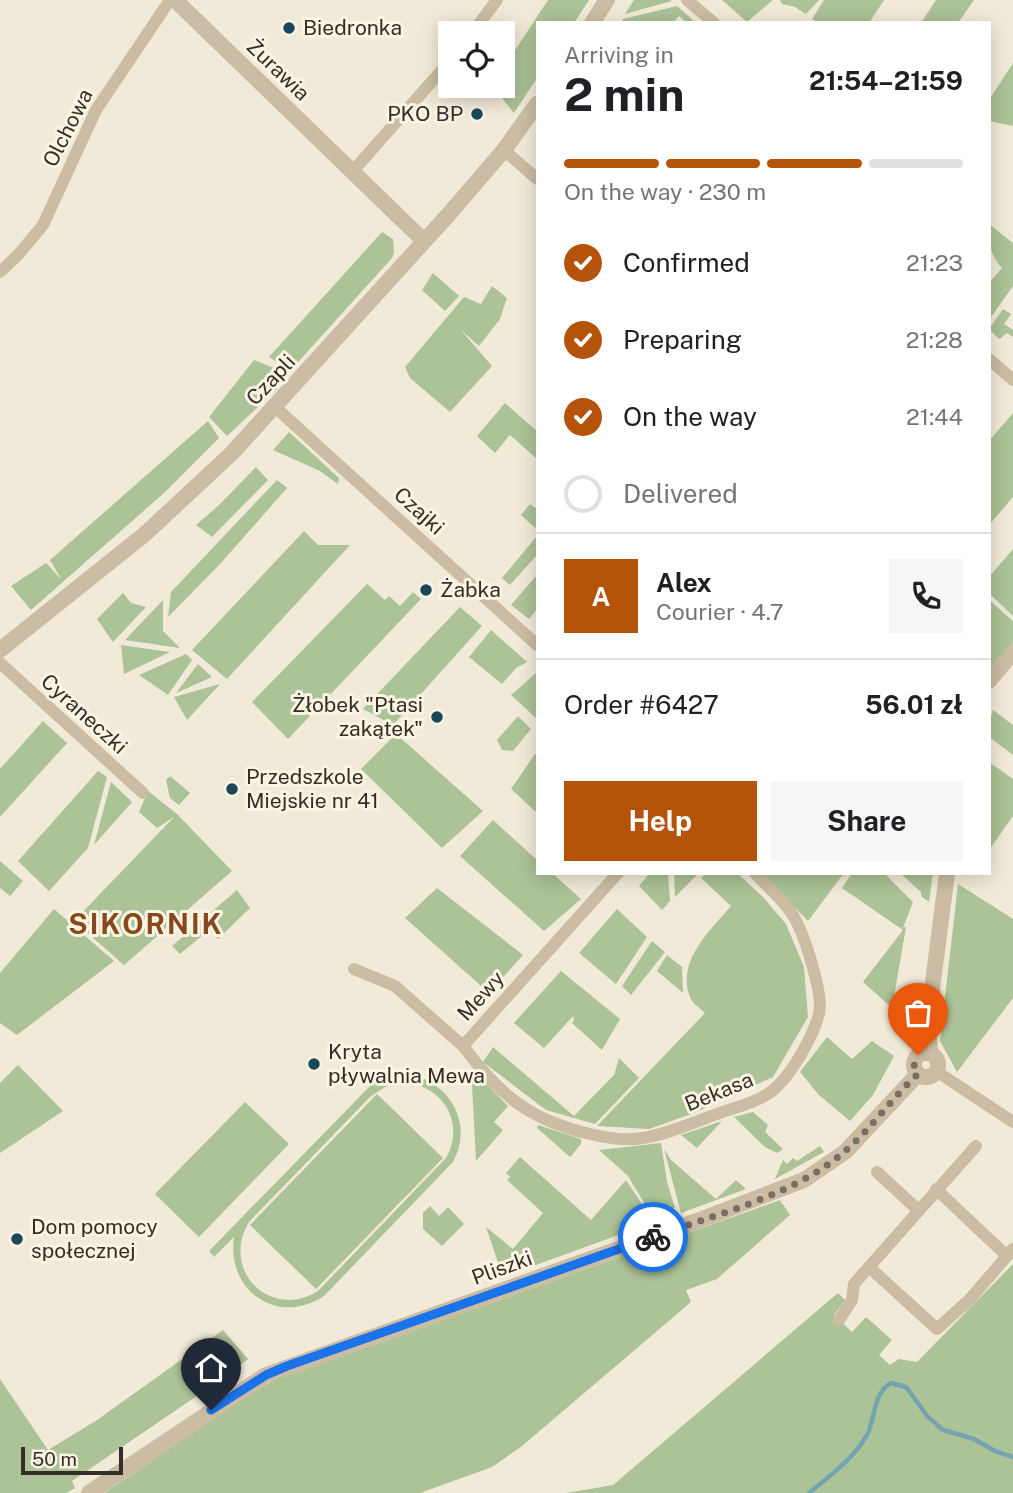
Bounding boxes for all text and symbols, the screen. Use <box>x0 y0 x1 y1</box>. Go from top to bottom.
place label: Biedronka <box>303 15 402 40</box>
marker: Biedronka <box>281 20 297 36</box>
map controls <box>438 21 515 98</box>
button: locate <box>438 21 515 98</box>
street label: Żurawia <box>242 34 315 106</box>
text: Arriving in <box>564 41 674 68</box>
text: 21:54–21:59 <box>809 65 963 96</box>
text: 2 min <box>564 67 684 121</box>
street label: Olchowa <box>37 85 98 171</box>
place label: PKO BP <box>387 101 463 126</box>
marker: PKO BP <box>469 106 485 122</box>
text: On the way · 230 m <box>564 178 766 205</box>
icon: check <box>564 244 602 282</box>
text: Confirmed <box>623 247 750 278</box>
text: 21:23 <box>906 249 963 276</box>
icon: check <box>564 321 602 359</box>
text: Preparing <box>623 324 742 355</box>
text: 21:28 <box>906 326 963 353</box>
street label: Czapli <box>241 349 300 410</box>
icon: check <box>564 398 602 436</box>
text: On the way <box>623 401 757 432</box>
text: 21:44 <box>906 403 963 430</box>
text: Delivered <box>623 478 738 509</box>
street label: Czajki <box>389 482 450 540</box>
button: phone <box>889 559 963 633</box>
text: Alex <box>656 567 712 598</box>
place label: Żabka <box>440 577 501 602</box>
text: A <box>592 581 610 612</box>
marker: Żabka <box>418 582 434 598</box>
text: Courier · 4.7 <box>656 598 784 625</box>
street label: Cyraneczki <box>36 668 133 759</box>
text: Order #6427 <box>564 689 719 720</box>
text: 56.01 zł <box>865 689 963 720</box>
place label: Żłobek "Ptasi zakątek" <box>292 692 423 741</box>
marker: Żłobek "Ptasi zakątek" <box>429 709 445 725</box>
place label: Przedszkole Miejskie nr 41 <box>246 764 379 813</box>
marker: Przedszkole Miejskie nr 41 <box>224 781 240 797</box>
button: Help <box>564 781 757 861</box>
button: Share <box>771 781 963 861</box>
district label: SIKORNIK <box>68 907 224 940</box>
street label: Mewy <box>452 966 509 1026</box>
pin <box>888 983 948 1055</box>
icon: bag <box>899 994 937 1032</box>
place label: Kryta pływalnia Mewa <box>328 1039 485 1088</box>
marker: Kryta pływalnia Mewa <box>306 1056 322 1072</box>
street label: Bekasa <box>681 1067 757 1116</box>
courier <box>618 1202 688 1272</box>
place label: Dom pomocy społecznej <box>31 1214 158 1263</box>
icon: bike <box>634 1218 672 1256</box>
marker: Dom pomocy społecznej <box>9 1231 25 1247</box>
street label: Pliszki <box>468 1245 535 1290</box>
pin <box>181 1338 241 1410</box>
icon: home <box>192 1349 230 1387</box>
scale bar <box>21 1444 122 1476</box>
text: 50 m <box>32 1448 77 1470</box>

